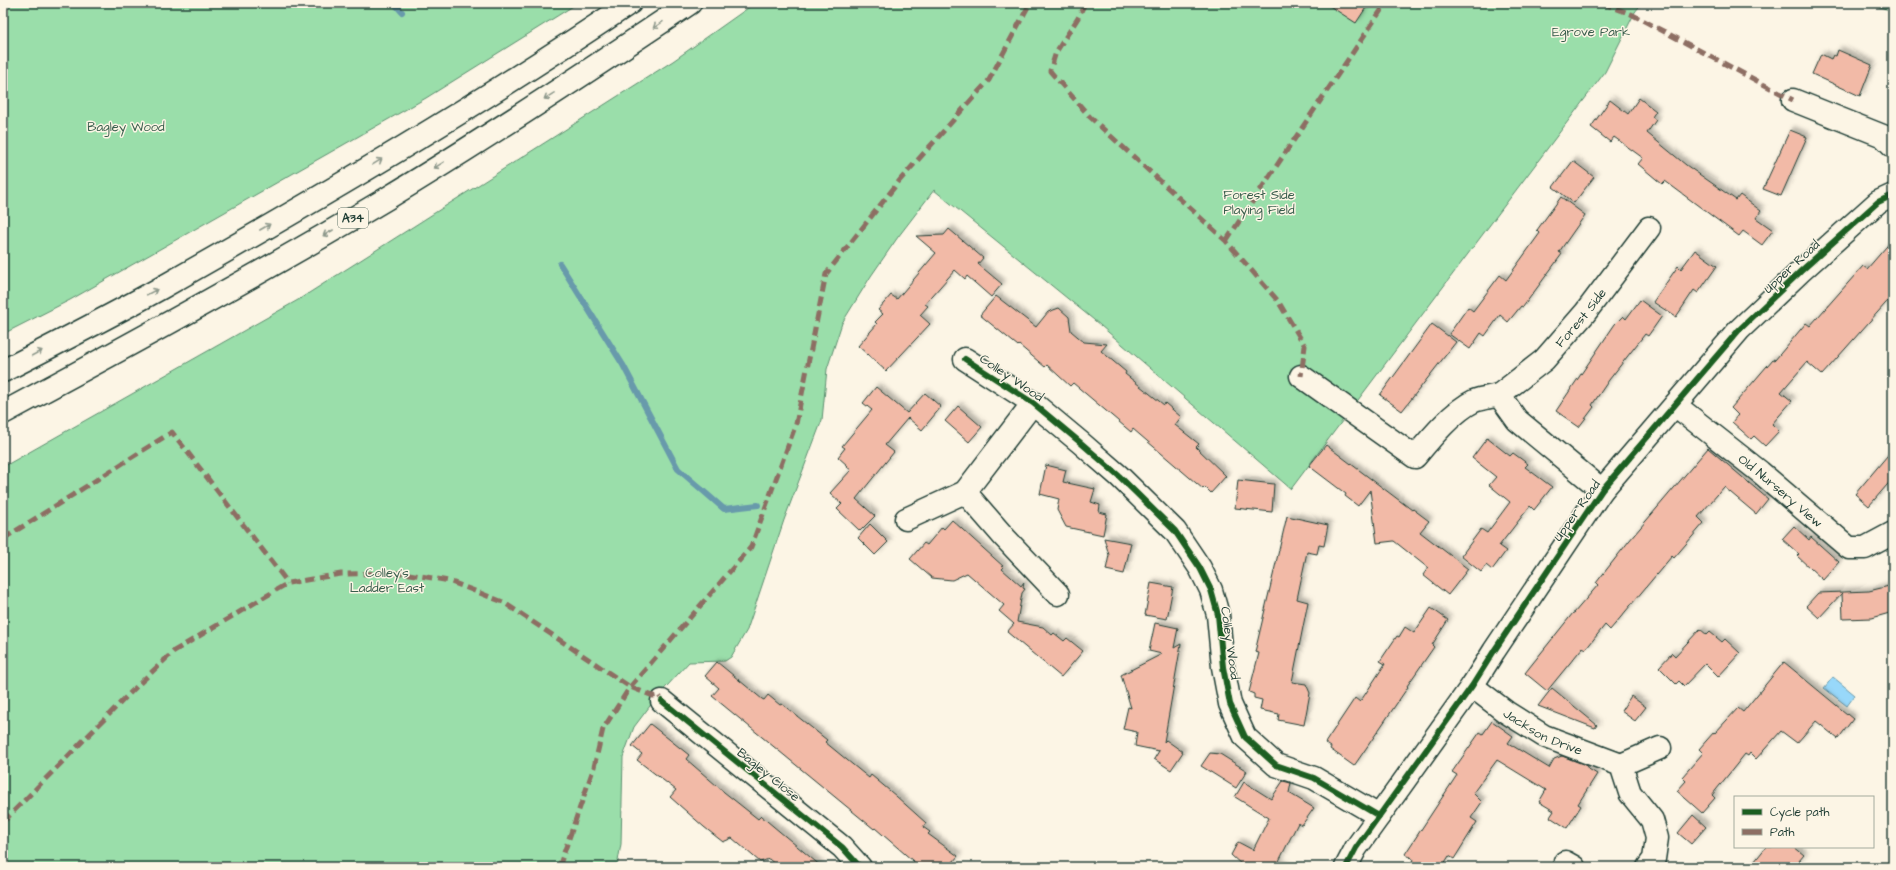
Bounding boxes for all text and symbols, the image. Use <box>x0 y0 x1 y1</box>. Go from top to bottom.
one-way arrow <box>653 21 664 29</box>
park label: Egrove Park <box>1552 23 1630 42</box>
one-way arrow <box>544 92 555 100</box>
park label: Bagley Wood <box>87 118 165 137</box>
one-way arrow <box>371 158 382 166</box>
one-way arrow <box>433 162 445 170</box>
park label: Forest Side Playing Field <box>1223 186 1295 220</box>
road number: A34 <box>338 208 368 228</box>
one-way arrow <box>259 223 271 231</box>
one-way arrow <box>322 229 334 237</box>
street label: Upper Road <box>1760 236 1824 298</box>
street label: Forest Side <box>1551 285 1611 351</box>
one-way arrow <box>146 288 158 296</box>
one-way arrow <box>31 349 43 356</box>
street label: Colley Wood <box>975 350 1047 407</box>
street label: Old Nursery View <box>1734 450 1826 532</box>
street label: Upper Road <box>1549 476 1605 545</box>
park label: Colley's Ladder East <box>350 564 425 597</box>
street label: Colley Wood <box>1215 605 1244 681</box>
street label: Jackson Drive <box>1500 705 1585 760</box>
street label: Bagley Close <box>733 744 804 806</box>
legend <box>1734 796 1874 848</box>
text: Cycle path <box>1770 804 1829 822</box>
text: Path <box>1770 824 1795 841</box>

